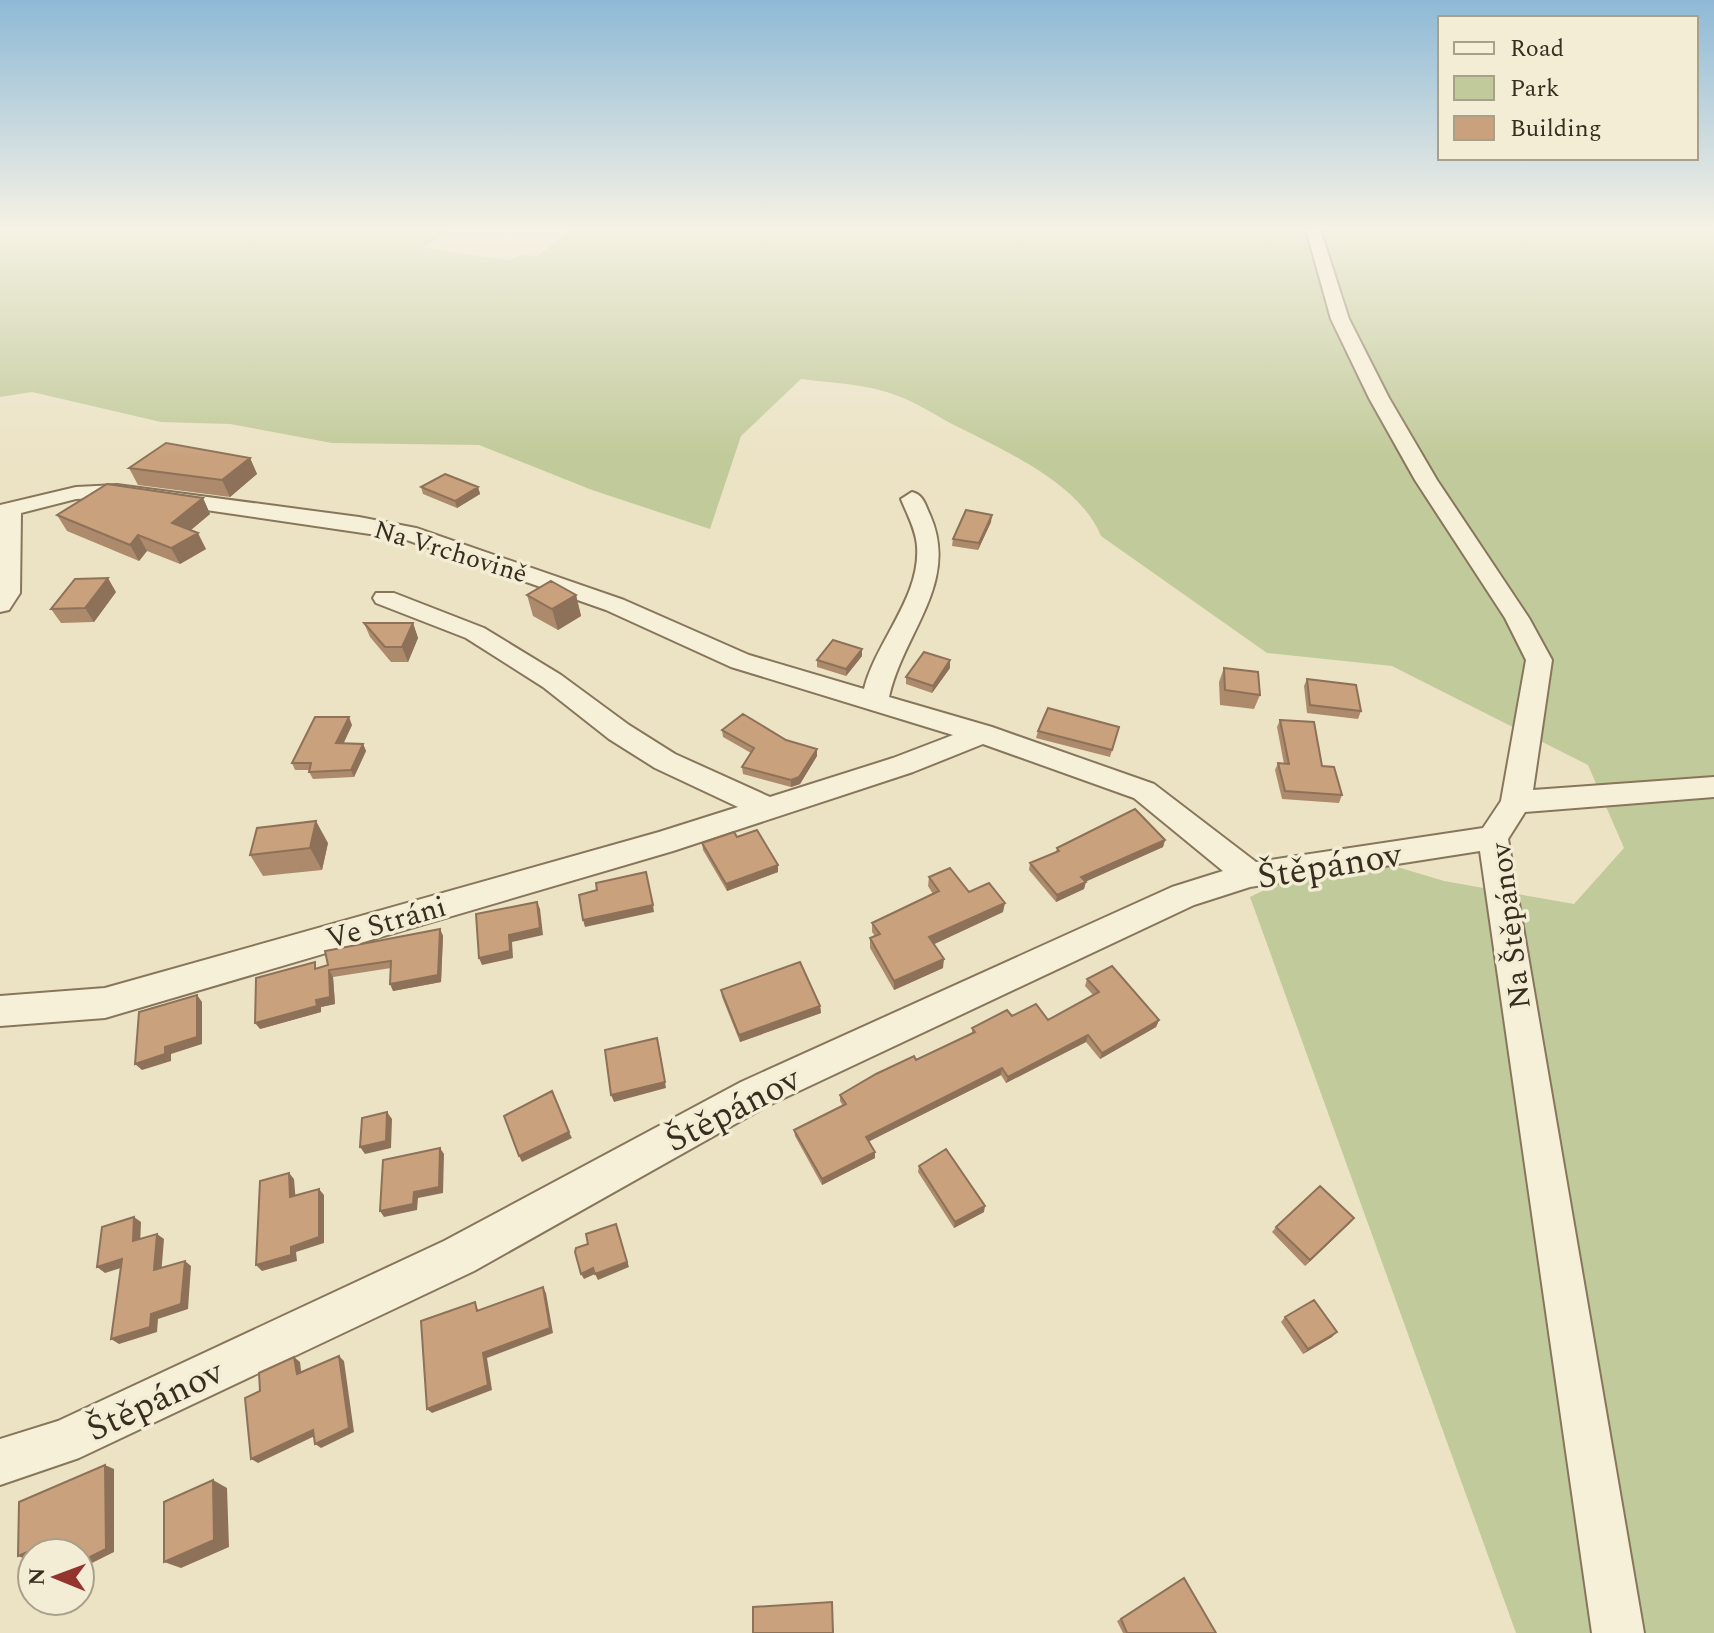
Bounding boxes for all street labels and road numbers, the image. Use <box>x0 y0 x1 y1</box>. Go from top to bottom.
street label: Na Vrchovině <box>369 510 532 594</box>
street label: Štěpánov <box>1253 828 1407 905</box>
street label: Na Štěpánov <box>1478 839 1544 1012</box>
street label: Ve Stráni <box>321 884 452 962</box>
street label: Štěpánov <box>656 1052 812 1168</box>
street label: Štěpánov <box>77 1345 234 1457</box>

